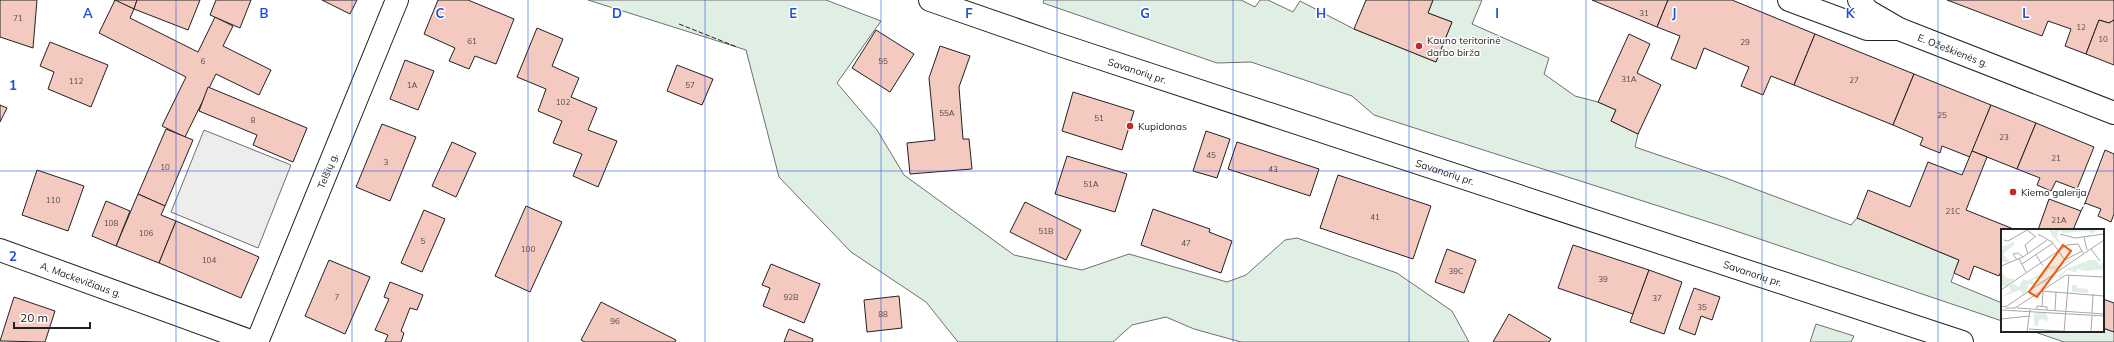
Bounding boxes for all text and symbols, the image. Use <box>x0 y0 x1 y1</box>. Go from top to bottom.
text: A <box>83 5 93 21</box>
text: B <box>260 5 269 21</box>
text: C <box>436 5 445 21</box>
text: D <box>612 5 622 21</box>
text: E <box>789 5 797 21</box>
text: F <box>965 5 973 21</box>
text: G <box>1140 5 1150 21</box>
text: H <box>1316 5 1326 21</box>
text: I <box>1495 5 1499 21</box>
text: J <box>1672 5 1676 21</box>
text: K <box>1846 5 1856 21</box>
text: L <box>2022 5 2030 21</box>
house number: 31 <box>1639 8 1649 18</box>
house number: 71 <box>13 13 23 23</box>
house number: 12 <box>2076 22 2086 32</box>
street label: E. Ožeškienės g. <box>1916 30 1990 70</box>
place label: Kauno teritorinė darbo birža <box>1427 34 1501 59</box>
house number: 10 <box>2098 34 2108 44</box>
house number: 61 <box>467 36 477 46</box>
house number: 29 <box>1740 37 1750 47</box>
marker: Kauno teritorinė darbo birža <box>1414 41 1424 51</box>
street label: Savanorių pr. <box>1106 55 1168 86</box>
house number: 6 <box>201 56 206 66</box>
house number: 55 <box>878 56 888 66</box>
house number: 31A <box>1621 74 1637 84</box>
house number: 27 <box>1849 75 1859 85</box>
house number: 112 <box>69 76 83 86</box>
text: 1 <box>9 77 17 93</box>
house number: 1A <box>407 80 417 90</box>
house number: 57 <box>685 80 695 90</box>
house number: 102 <box>556 97 570 107</box>
house number: 55A <box>939 108 955 118</box>
house number: 25 <box>1937 110 1947 120</box>
house number: 51 <box>1094 113 1104 123</box>
house number: 8 <box>251 115 256 125</box>
place label: Kupidonas <box>1138 120 1187 133</box>
marker: Kupidonas <box>1125 121 1135 131</box>
house number: 23 <box>1999 132 2009 142</box>
house number: 45 <box>1206 150 1216 160</box>
street label: Telšių g. <box>314 151 340 190</box>
house number: 21 <box>2051 153 2061 163</box>
street label: Savanorių pr. <box>1414 156 1476 188</box>
house number: 3 <box>384 157 389 167</box>
house number: 10 <box>160 162 170 172</box>
house number: 43 <box>1268 164 1278 174</box>
house number: 51A <box>1083 179 1099 189</box>
place label: Kiemo galerija <box>2021 186 2087 199</box>
marker: Kiemo galerija <box>2008 187 2018 197</box>
house number: 110 <box>46 195 60 205</box>
house number: 21C <box>1945 206 1961 216</box>
house number: 41 <box>1370 212 1380 222</box>
house number: 21A <box>2051 215 2067 225</box>
house number: 108 <box>104 218 118 228</box>
house number: 51B <box>1038 226 1054 236</box>
house number: 106 <box>139 228 153 238</box>
inset map <box>2001 229 2104 332</box>
house number: 5 <box>421 236 426 246</box>
house number: 47 <box>1181 238 1191 248</box>
house number: 100 <box>521 244 535 254</box>
text: 2 <box>9 248 17 264</box>
house number: 104 <box>202 255 216 265</box>
street label: Savanorių pr. <box>1722 257 1784 289</box>
street label: A. Mackevičiaus g. <box>39 259 123 300</box>
house number: 39C <box>1448 266 1464 276</box>
house number: 39 <box>1598 274 1608 284</box>
house number: 7 <box>335 292 340 302</box>
house number: 92B <box>783 292 799 302</box>
house number: 37 <box>1652 293 1662 303</box>
house number: 35 <box>1697 302 1707 312</box>
scale bar <box>14 304 90 330</box>
house number: 88 <box>878 309 888 319</box>
text: 20 m <box>20 310 48 325</box>
house number: 96 <box>610 316 620 326</box>

